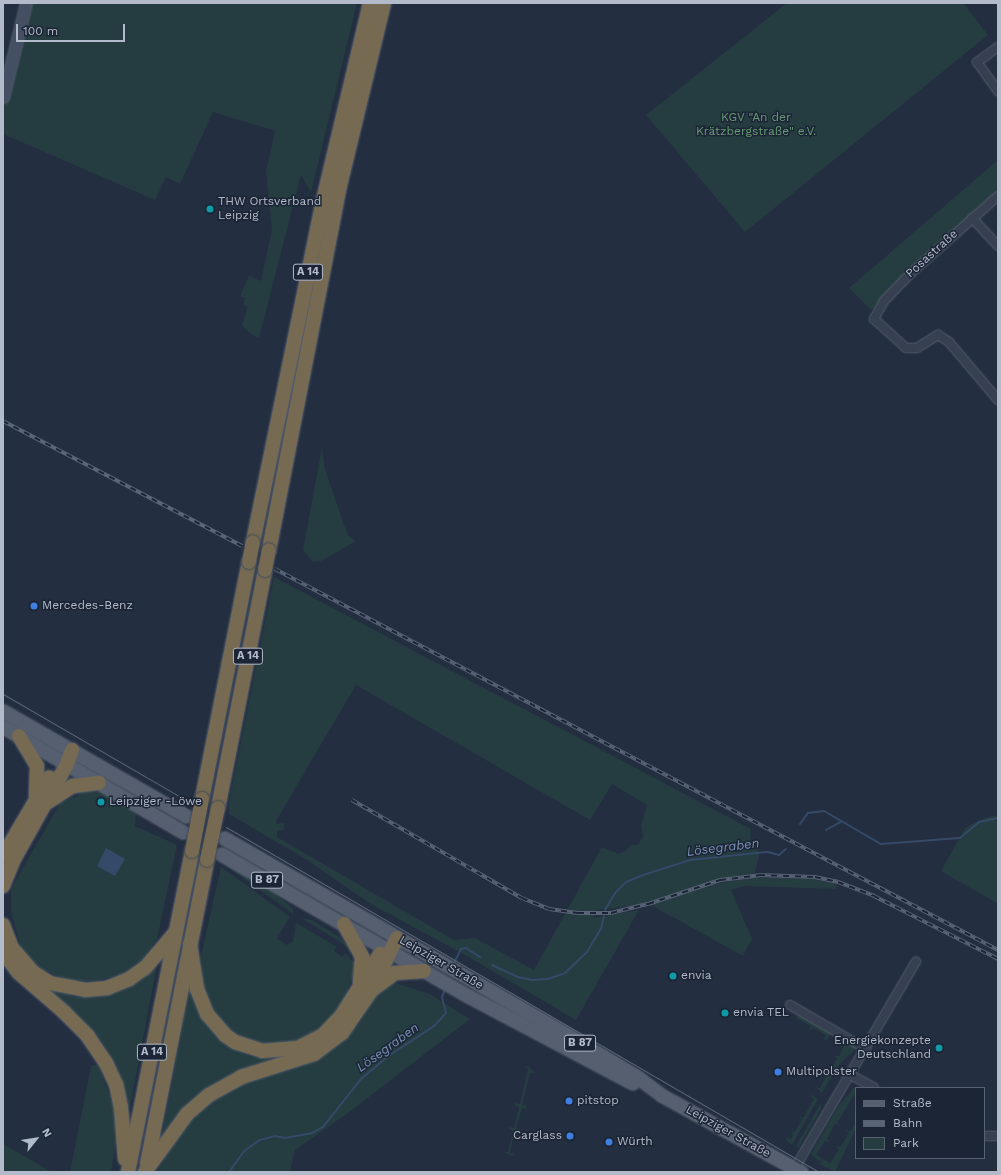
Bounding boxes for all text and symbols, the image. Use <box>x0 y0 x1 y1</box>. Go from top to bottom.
scale bar <box>18 16 127 42</box>
text: 100 m <box>23 24 58 38</box>
park label: KGV "An der Krätzbergstraße" e.V. <box>696 111 816 139</box>
place label: THW Ortsverband Leipzig <box>218 195 322 223</box>
marker: THW Ortsverband Leipzig <box>205 204 215 214</box>
street label: Posastraße <box>903 227 961 281</box>
road number: A 14 <box>292 263 324 281</box>
place label: Mercedes-Benz <box>42 599 133 613</box>
marker: Mercedes-Benz <box>29 601 39 611</box>
road number: A 14 <box>232 647 264 665</box>
place label: Leipziger -Löwe <box>109 795 202 809</box>
marker: Leipziger -Löwe <box>96 797 106 807</box>
water label: Lösegraben <box>686 836 760 860</box>
road number: B 87 <box>251 871 283 889</box>
street label: Leipziger Straße <box>396 933 486 993</box>
place label: envia <box>681 969 711 983</box>
marker: envia <box>668 971 678 981</box>
place label: envia TEL <box>733 1006 790 1020</box>
marker: envia TEL <box>720 1008 730 1018</box>
water label: Lösegraben <box>354 1020 422 1076</box>
road number: B 87 <box>564 1034 596 1052</box>
place label: Energiekonzepte Deutschland <box>834 1034 931 1062</box>
road number: A 14 <box>136 1043 168 1061</box>
marker: Energiekonzepte Deutschland <box>934 1043 944 1053</box>
place label: Multipolster <box>786 1065 857 1079</box>
marker: Multipolster <box>773 1067 783 1077</box>
legend <box>855 1087 985 1159</box>
place label: pitstop <box>577 1094 619 1108</box>
marker: pitstop <box>564 1096 574 1106</box>
text: Straße <box>893 1096 932 1110</box>
street label: Leipziger Straße <box>683 1103 773 1161</box>
text: Bahn <box>893 1116 922 1130</box>
north arrow <box>16 1119 56 1159</box>
text: N <box>39 1126 54 1140</box>
place label: Carglass <box>513 1129 562 1143</box>
marker: Carglass <box>565 1131 575 1141</box>
place label: Würth <box>617 1135 653 1149</box>
text: Park <box>893 1136 919 1150</box>
marker: Würth <box>604 1137 614 1147</box>

